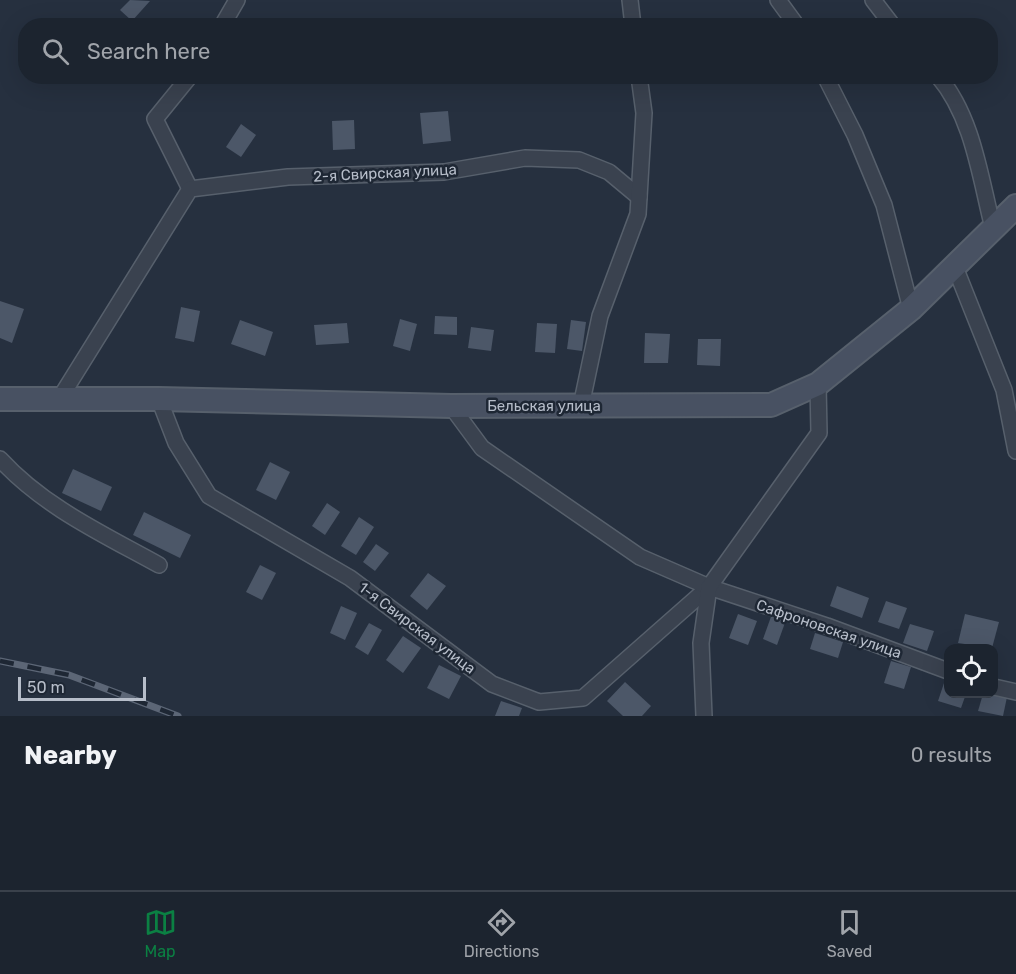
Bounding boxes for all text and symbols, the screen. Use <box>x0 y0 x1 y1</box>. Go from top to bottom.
search box <box>18 18 998 84</box>
icon: search <box>39 35 72 68</box>
text: Search here <box>87 38 210 65</box>
street label: 2-я Свирская улица <box>313 160 457 186</box>
street label: Бельская улица <box>487 397 601 415</box>
street label: 1-я Свирская улица <box>355 578 479 678</box>
street label: Сафроновская улица <box>754 596 904 662</box>
map controls <box>944 644 998 698</box>
button: locate <box>944 644 998 698</box>
scale bar <box>18 674 146 702</box>
text: 50 m <box>27 678 65 697</box>
text: Nearby <box>24 740 117 771</box>
text: 0 results <box>911 743 992 767</box>
tab: Map <box>144 906 177 961</box>
tab: Directions <box>464 906 540 961</box>
tab: Saved <box>827 906 872 961</box>

